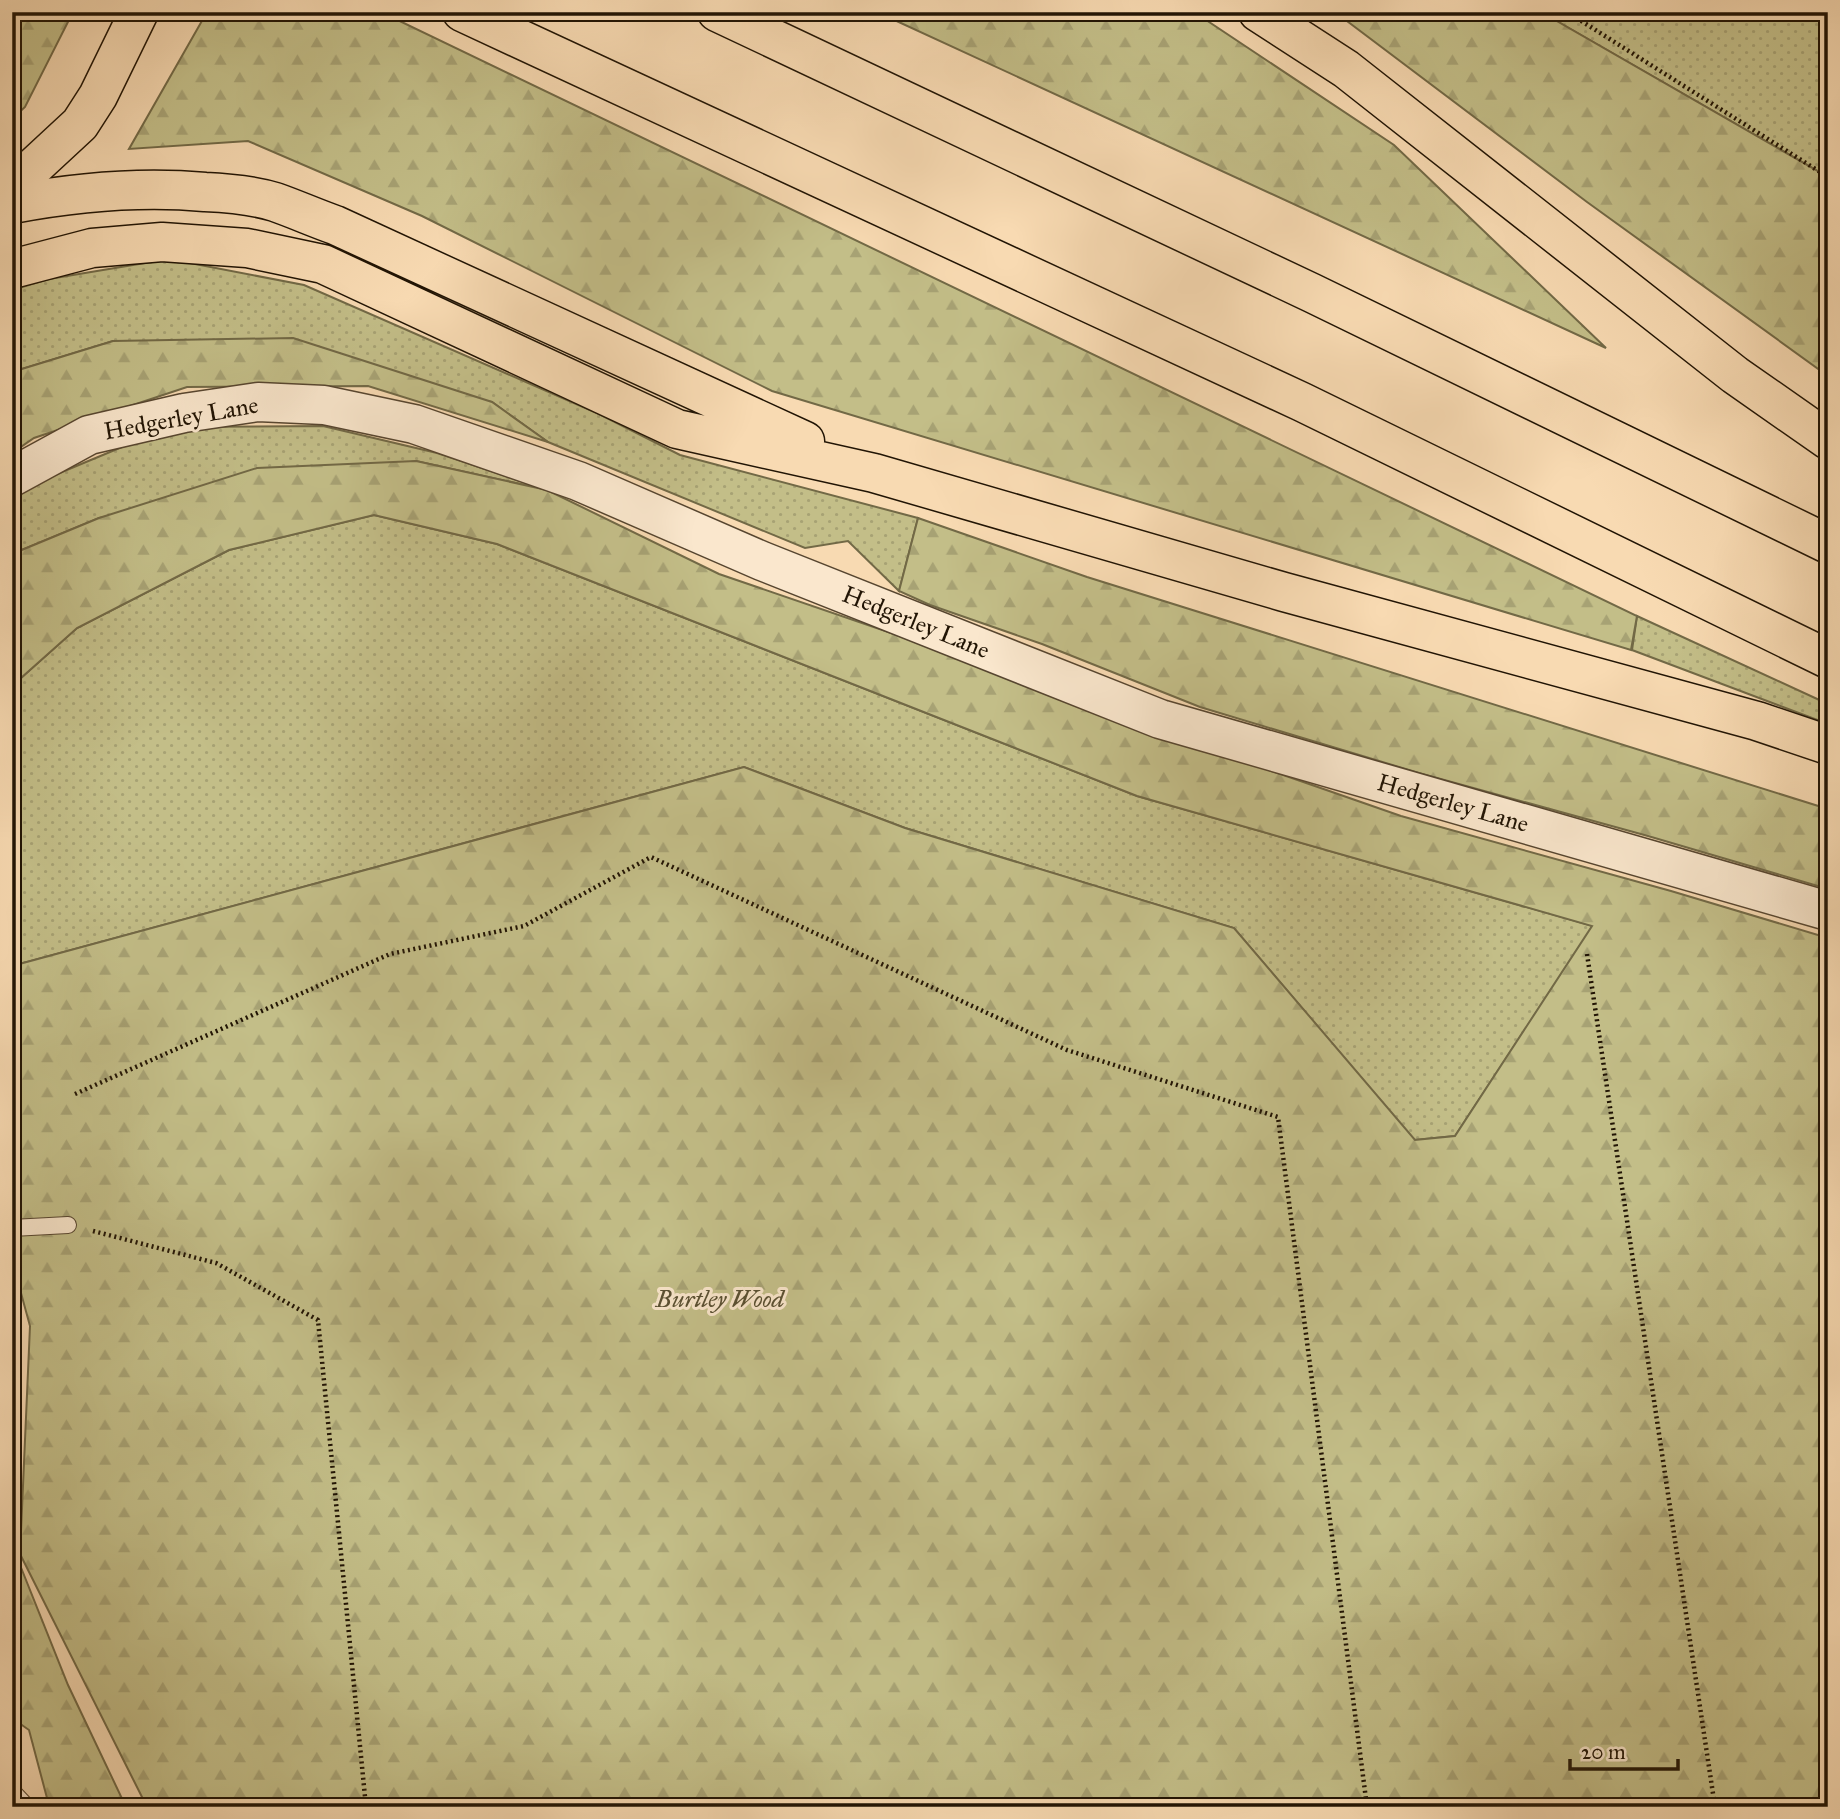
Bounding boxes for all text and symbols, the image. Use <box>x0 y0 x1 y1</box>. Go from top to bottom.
street label: Hedgerley Lane <box>102 390 260 446</box>
street label: Hedgerley Lane <box>838 579 994 665</box>
street label: Hedgerley Lane <box>1374 767 1532 839</box>
park label: Burtley Wood <box>655 1284 786 1314</box>
scale bar <box>1570 1728 1679 1772</box>
text: 20 m <box>1581 1739 1626 1765</box>

